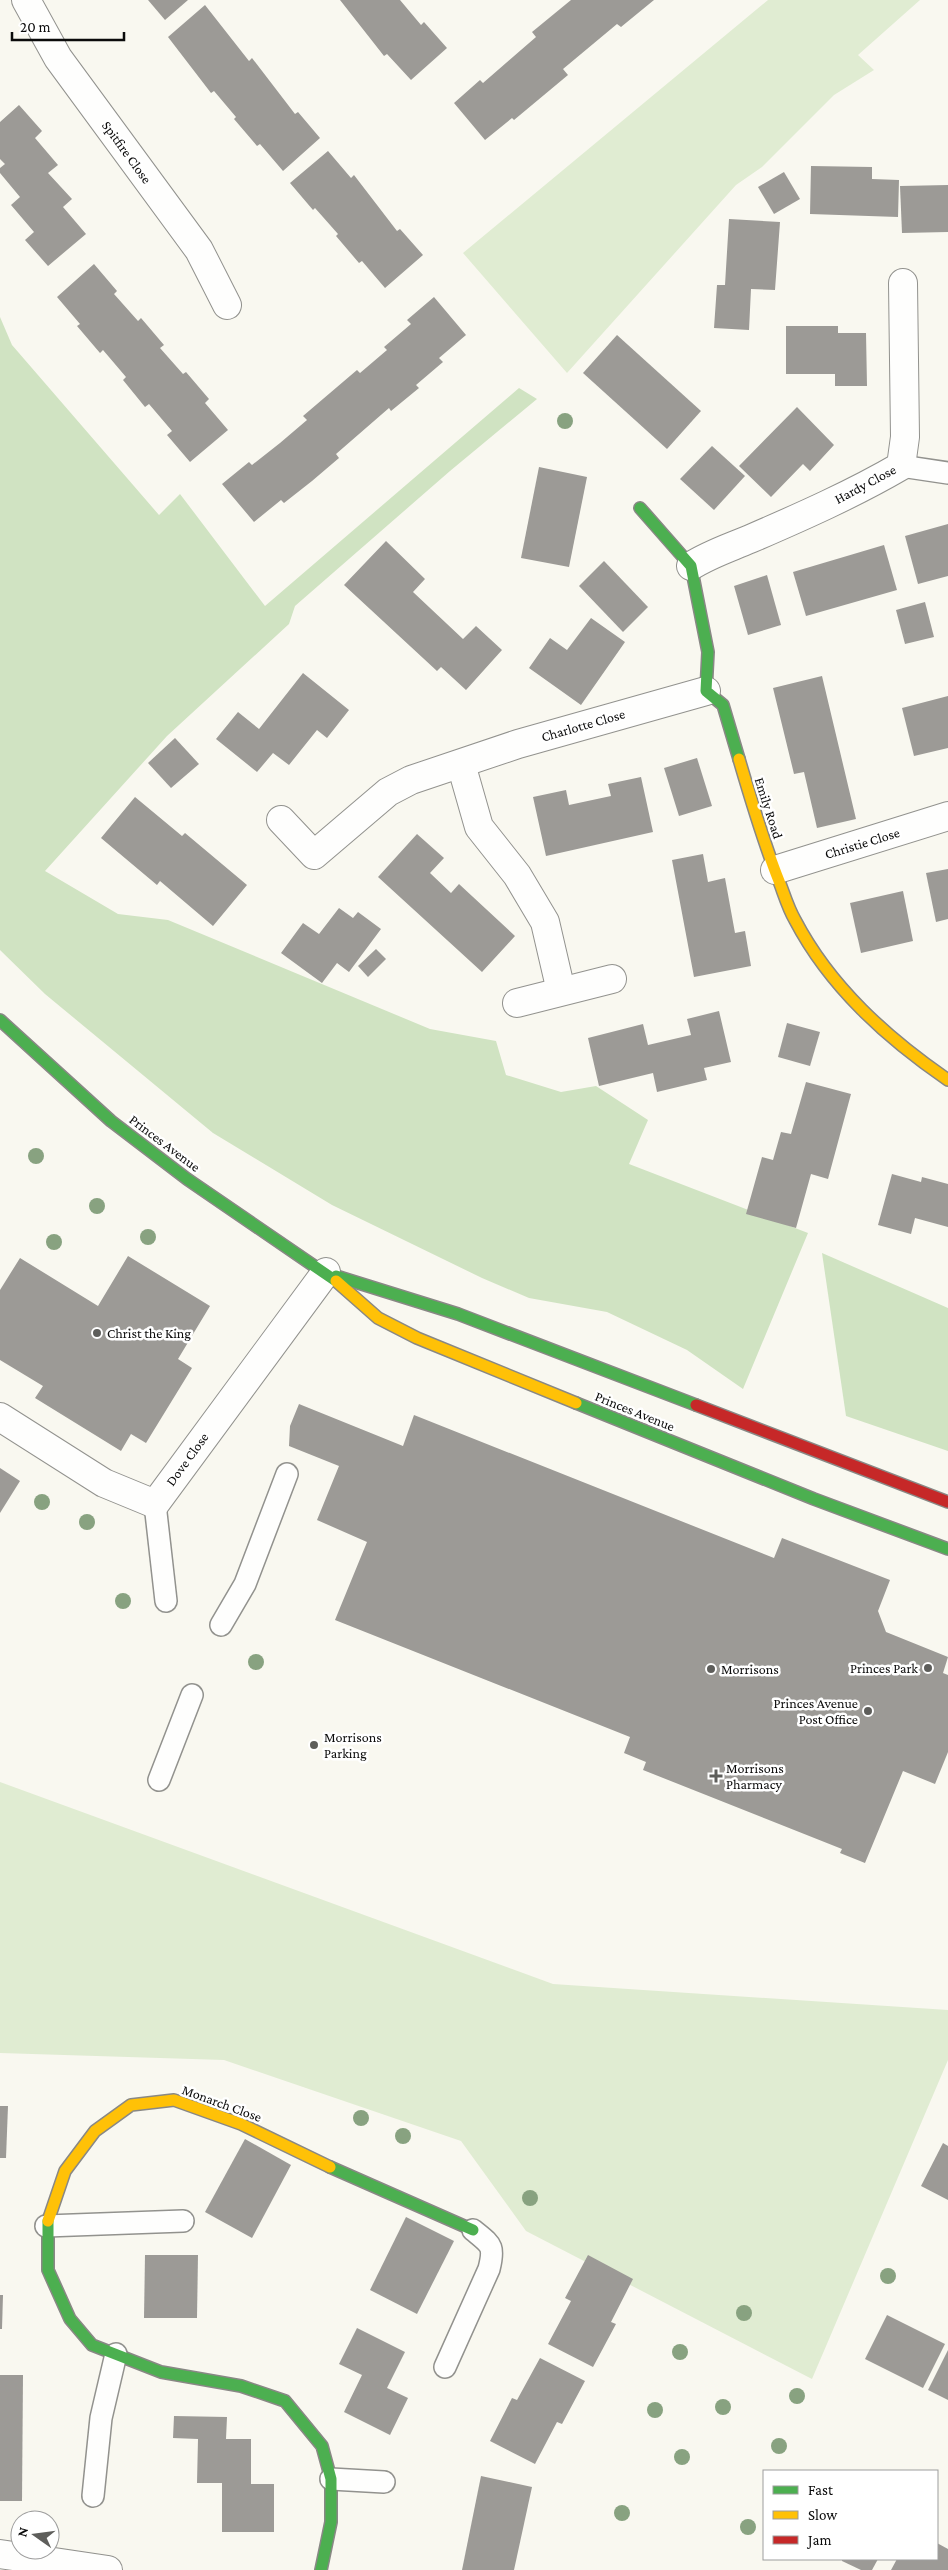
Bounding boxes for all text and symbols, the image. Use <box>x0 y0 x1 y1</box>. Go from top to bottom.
scale bar <box>12 10 125 42</box>
text: 20 m <box>20 19 51 35</box>
street label: Spitfire Close <box>99 118 155 186</box>
street label: Hardy Close <box>832 461 898 507</box>
street label: Charlotte Close <box>539 705 627 745</box>
street label: Emily Road <box>752 775 787 841</box>
street label: Christie Close <box>823 824 901 862</box>
street label: Princes Avenue <box>126 1111 204 1175</box>
place label: Christ the King <box>107 1325 191 1341</box>
marker: Christ the King <box>91 1327 103 1339</box>
street label: Princes Avenue <box>593 1388 677 1434</box>
street label: Dove Close <box>162 1429 212 1489</box>
place label: Princes Park <box>850 1660 918 1676</box>
place label: Morrisons <box>721 1661 779 1677</box>
marker: Princes Park <box>922 1662 934 1674</box>
marker: Morrisons <box>705 1663 717 1675</box>
place label: Princes Avenue Post Office <box>774 1695 858 1727</box>
marker: Princes Avenue Post Office <box>862 1705 874 1717</box>
place label: Morrisons Parking <box>324 1729 382 1761</box>
marker: Morrisons Parking <box>308 1739 320 1751</box>
place label: Morrisons Pharmacy <box>726 1760 784 1792</box>
marker: Morrisons Pharmacy <box>710 1770 722 1782</box>
street label: Monarch Close <box>180 2081 264 2125</box>
legend <box>763 2470 938 2560</box>
text: Fast <box>808 2482 834 2498</box>
text: Slow <box>808 2507 838 2523</box>
north arrow <box>10 2510 60 2560</box>
text: N <box>13 2525 31 2538</box>
text: Jam <box>806 2532 831 2549</box>

